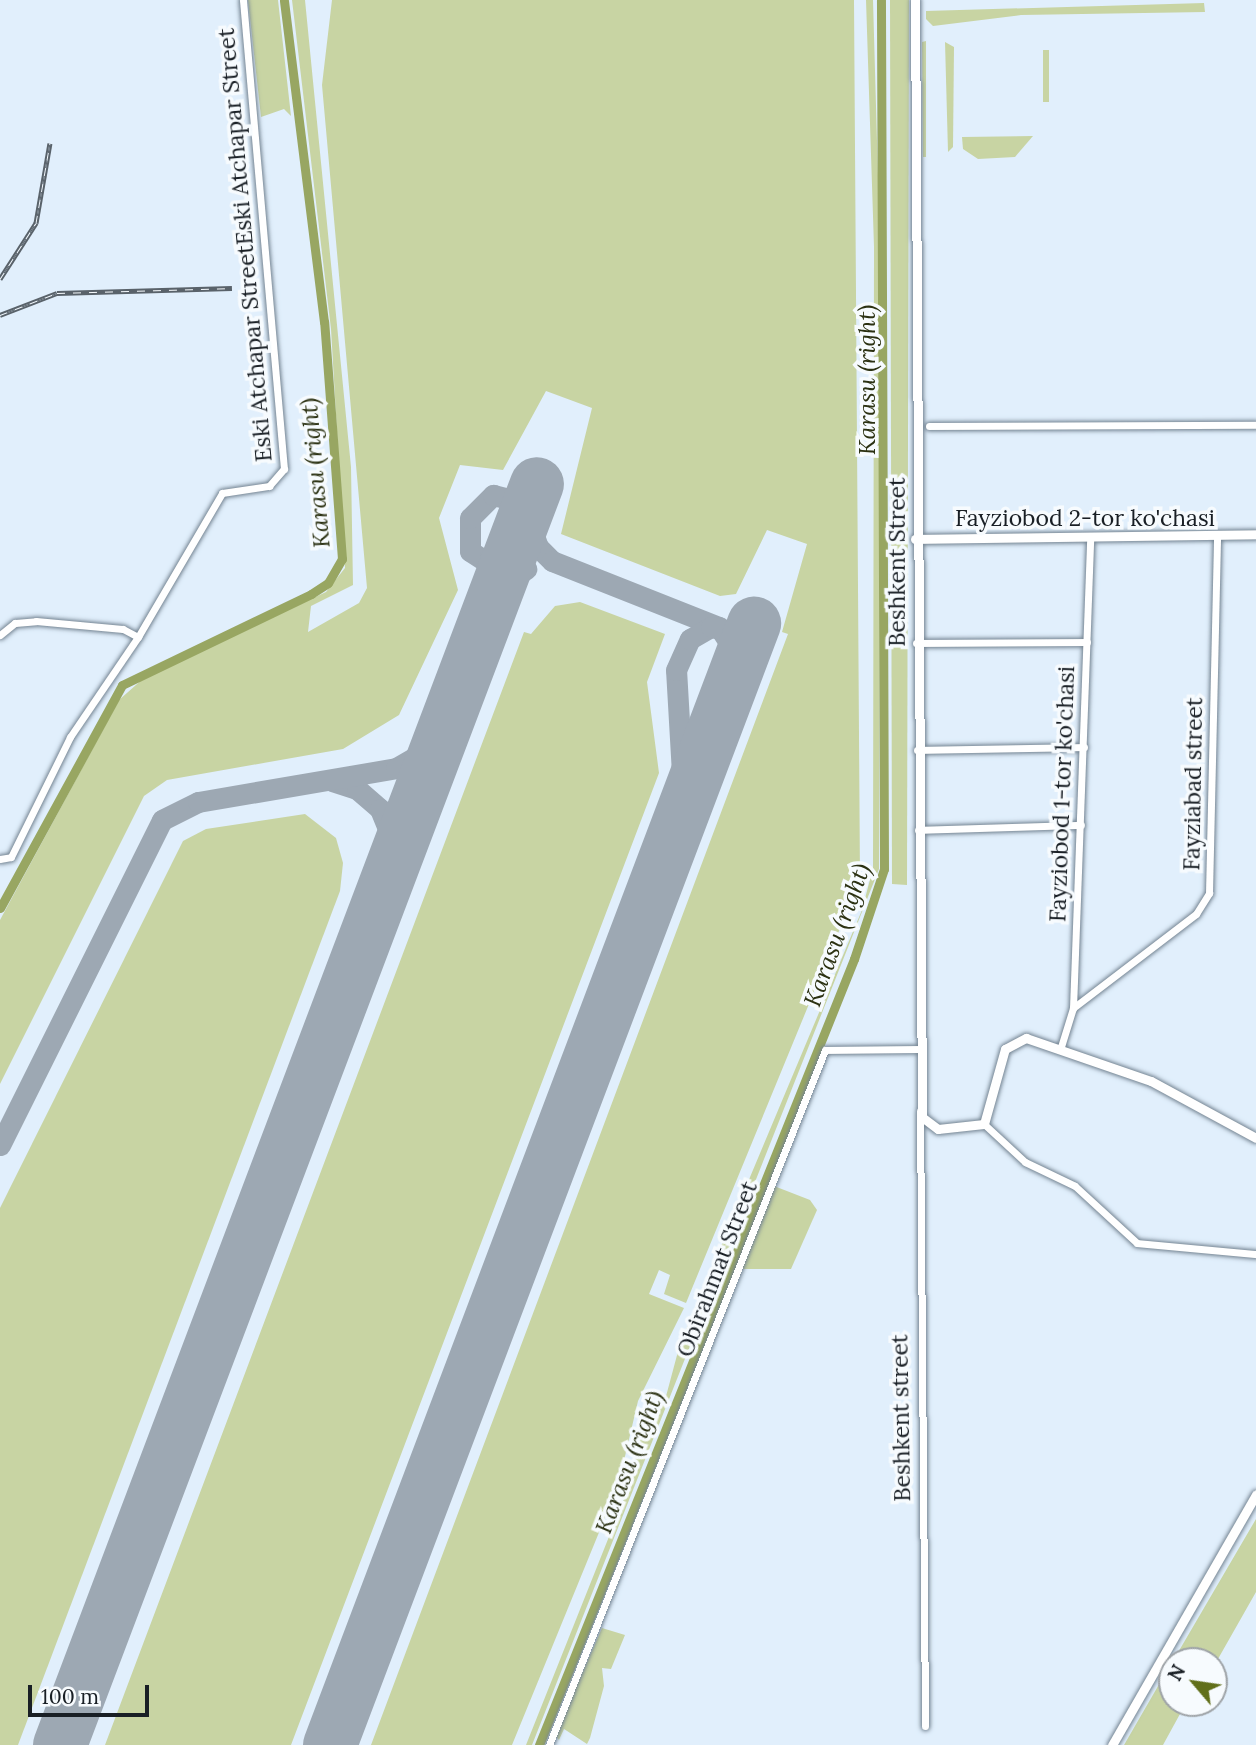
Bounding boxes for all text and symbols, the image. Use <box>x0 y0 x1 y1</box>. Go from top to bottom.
street label: Eski Atchapar StreetEski Atchapar Street <box>212 27 278 463</box>
water label: Karasu (right) <box>853 305 881 455</box>
water label: Karasu (right) <box>294 397 336 549</box>
street label: Beshkent Street <box>883 477 911 647</box>
street label: Fayziobod 2-tor ko'chasi <box>955 504 1215 532</box>
street label: Fayziobod 1-tor ko'chasi <box>1044 665 1080 923</box>
street label: Fayziabad street <box>1178 697 1208 871</box>
water label: Karasu (right) <box>798 859 876 1011</box>
street label: Obirahmat Street <box>671 1177 763 1361</box>
street label: Beshkent street <box>886 1334 916 1502</box>
water label: Karasu (right) <box>589 1387 669 1537</box>
north arrow <box>1158 1647 1228 1717</box>
text: N <box>1162 1661 1190 1685</box>
scale bar <box>32 1672 152 1716</box>
text: 100 m <box>41 1683 99 1710</box>

